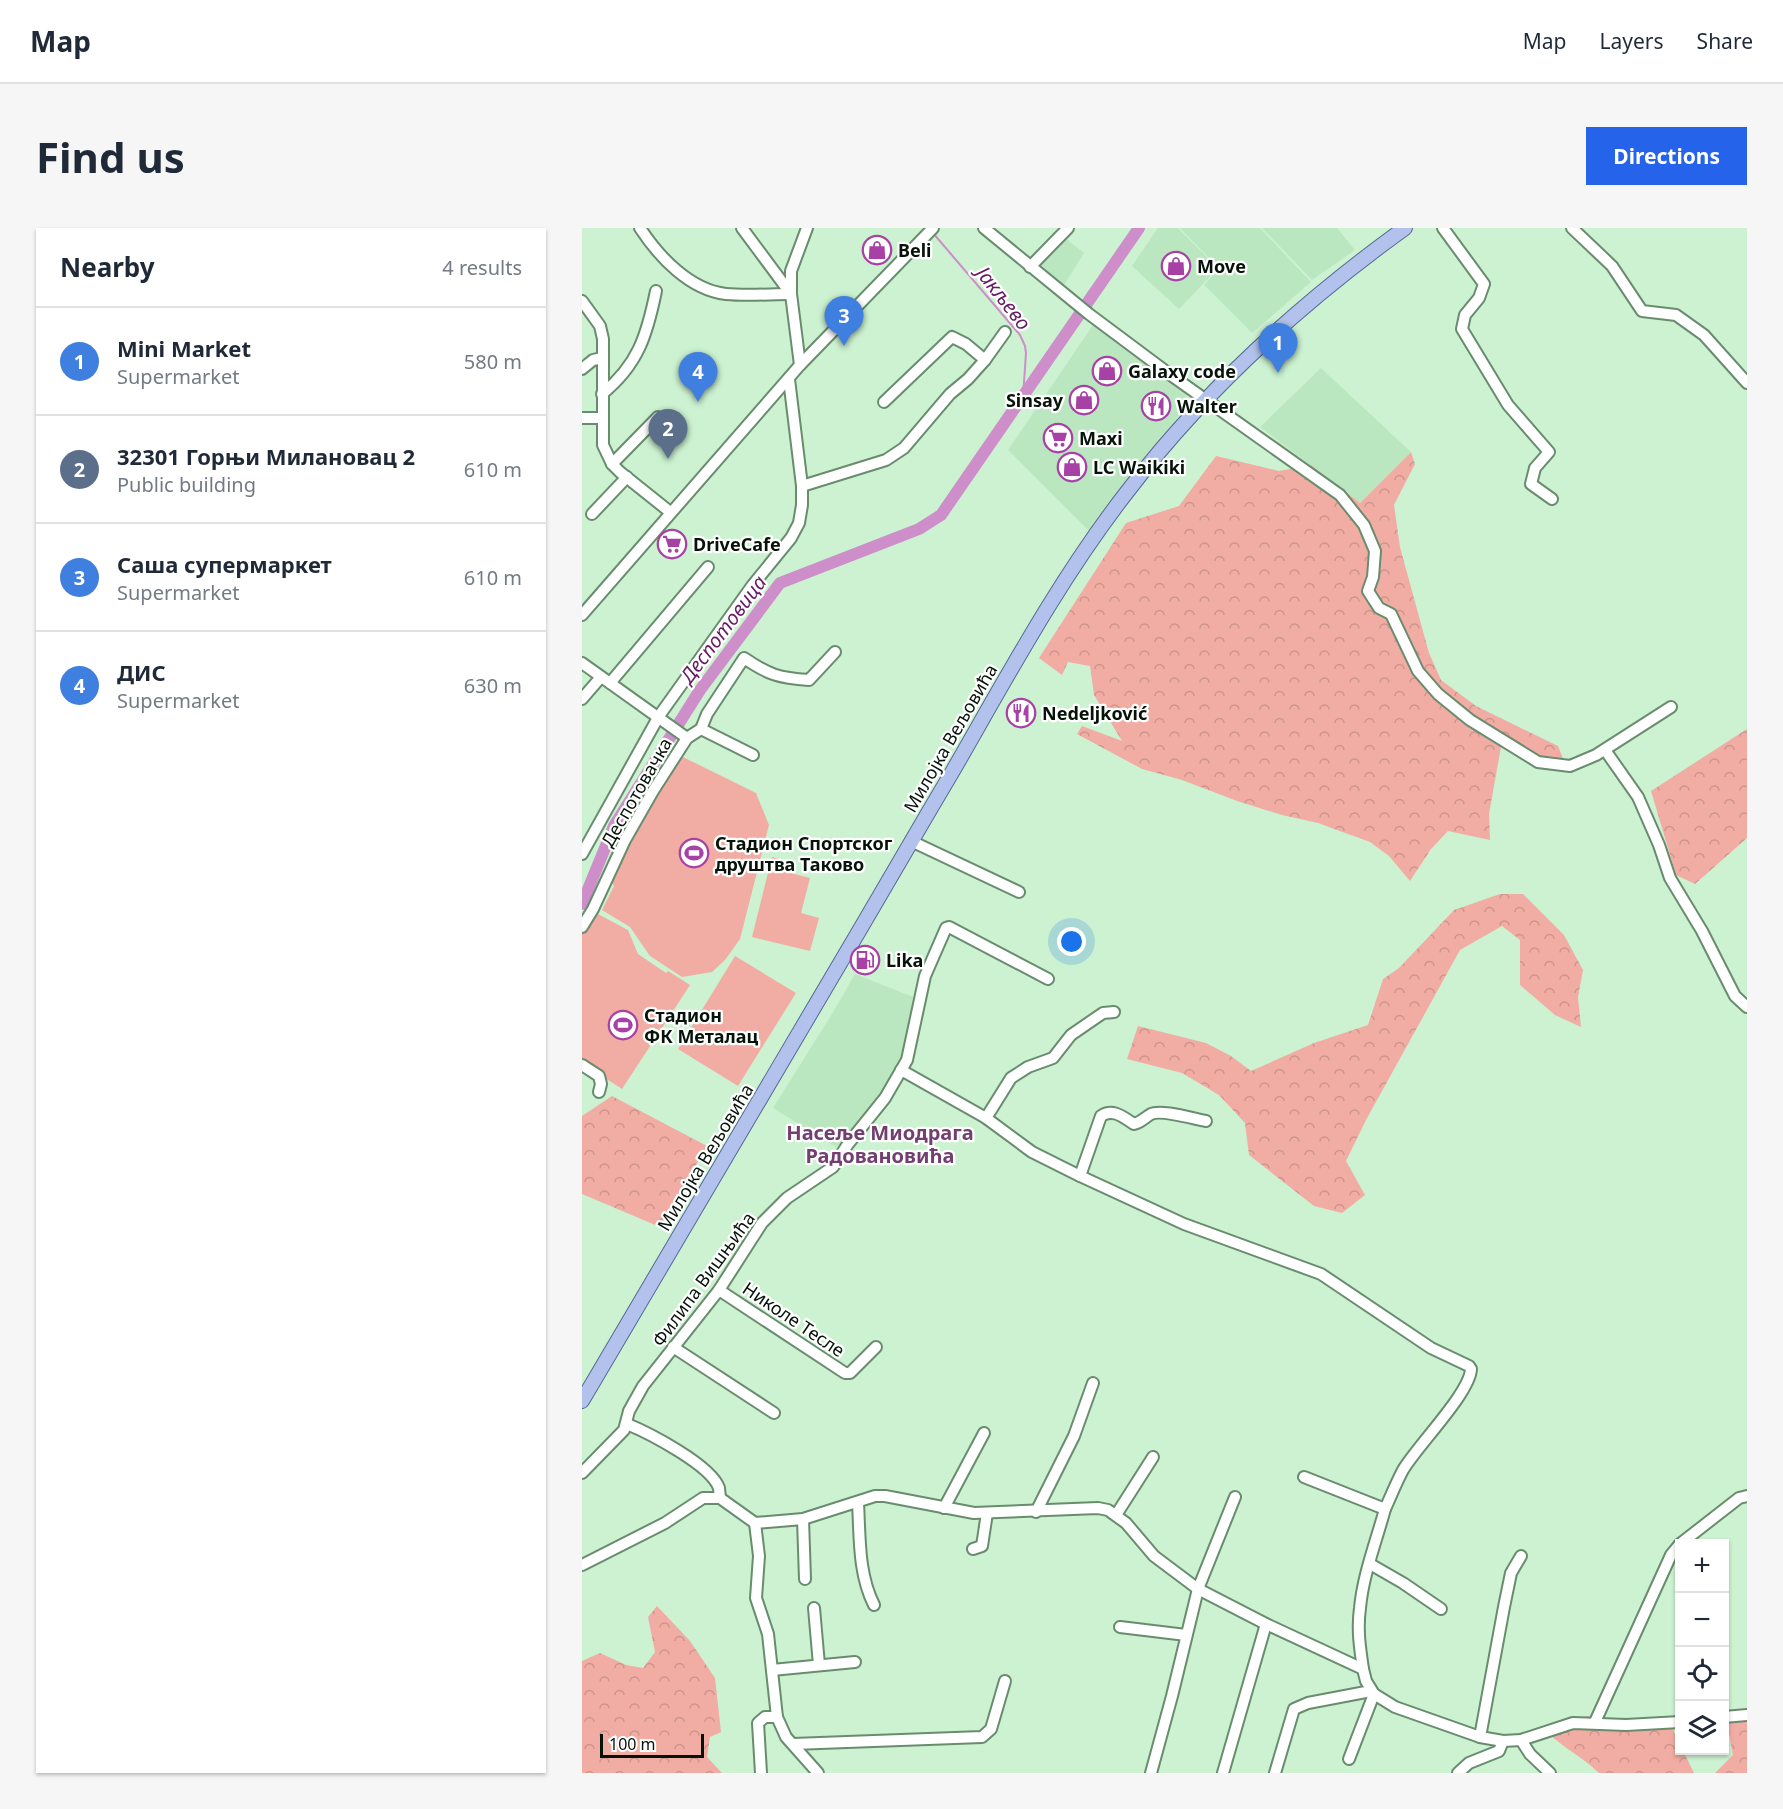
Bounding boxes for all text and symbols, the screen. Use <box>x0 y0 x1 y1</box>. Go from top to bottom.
text: Map <box>30 22 91 60</box>
text: Map <box>1523 27 1567 55</box>
text: Layers <box>1600 27 1664 55</box>
text: Share <box>1697 27 1753 55</box>
button: Directions <box>1586 127 1747 185</box>
text: Find us <box>36 128 185 185</box>
shop icon: Beli <box>861 234 893 266</box>
place label: Beli <box>898 238 931 262</box>
text: Nearby <box>60 249 155 285</box>
shop icon: Move <box>1160 250 1192 282</box>
text: 4 results <box>442 254 522 281</box>
place label: Move <box>1197 254 1246 278</box>
water label: Јакљево <box>968 257 1038 336</box>
pin: 3 <box>824 296 864 346</box>
pin: 1 <box>1258 324 1298 373</box>
text: Mini Market <box>117 333 251 363</box>
text: 1 <box>74 348 85 375</box>
text: 580 m <box>464 348 522 375</box>
pin: 4 <box>678 352 718 402</box>
shop icon: Galaxy code <box>1091 355 1123 387</box>
place label: Galaxy code <box>1128 359 1236 383</box>
text: Supermarket <box>117 363 240 390</box>
shop icon: Sinsay <box>1068 384 1100 416</box>
place label: Sinsay <box>1006 388 1064 412</box>
restaurant icon: Walter <box>1140 390 1172 422</box>
place label: Walter <box>1177 394 1237 418</box>
pin: 2 <box>648 410 688 459</box>
supermarket icon: Maxi <box>1042 422 1074 454</box>
place label: Maxi <box>1079 426 1123 450</box>
text: 32301 Горњи Милановац 2 <box>117 441 415 471</box>
shop icon: LC Waikiki <box>1056 451 1088 483</box>
place label: LC Waikiki <box>1093 455 1185 479</box>
text: 2 <box>74 456 85 483</box>
text: 610 m <box>464 456 522 483</box>
text: Public building <box>117 471 256 498</box>
supermarket icon: DriveCafe <box>656 528 688 560</box>
place label: DriveCafe <box>693 532 781 556</box>
text: Саша супермаркет <box>117 549 332 579</box>
text: 3 <box>74 564 85 591</box>
text: 610 m <box>464 564 522 591</box>
water label: Деспотовица <box>672 570 772 690</box>
text: Supermarket <box>117 579 240 606</box>
text: ДИС <box>117 657 166 687</box>
street label: Милојка Вељовића <box>898 659 1002 817</box>
text: 4 <box>74 672 85 699</box>
text: 630 m <box>464 672 522 699</box>
text: Supermarket <box>117 687 240 714</box>
restaurant icon: Nedeljković <box>1005 697 1037 729</box>
place label: Nedeljković <box>1042 701 1147 725</box>
street label: Деспотовачка <box>595 733 677 851</box>
place label: Стадион Спортског друштва Таково <box>715 831 893 876</box>
sports icon: Стадион Спортског друштва Таково <box>678 837 710 869</box>
your location <box>1057 927 1086 956</box>
fuel station icon: Lika <box>849 944 881 976</box>
place label: Lika <box>886 948 923 972</box>
place label: Стадион ФК Металац <box>644 1003 758 1048</box>
sports icon: Стадион ФК Металац <box>607 1009 639 1041</box>
street label: Милојка Вељовића <box>652 1079 758 1235</box>
district label: Насеље Миодрага Радовановића <box>786 1119 974 1169</box>
street label: Филипа Вишњића <box>646 1207 760 1351</box>
street label: Николе Тесле <box>738 1276 850 1362</box>
map controls <box>1675 1539 1729 1755</box>
button: + <box>1675 1539 1729 1593</box>
button: − <box>1675 1593 1729 1647</box>
button: locate <box>1675 1647 1729 1701</box>
button: layers <box>1675 1701 1729 1755</box>
scale bar <box>600 1731 704 1758</box>
text: 100 m <box>609 1733 656 1755</box>

